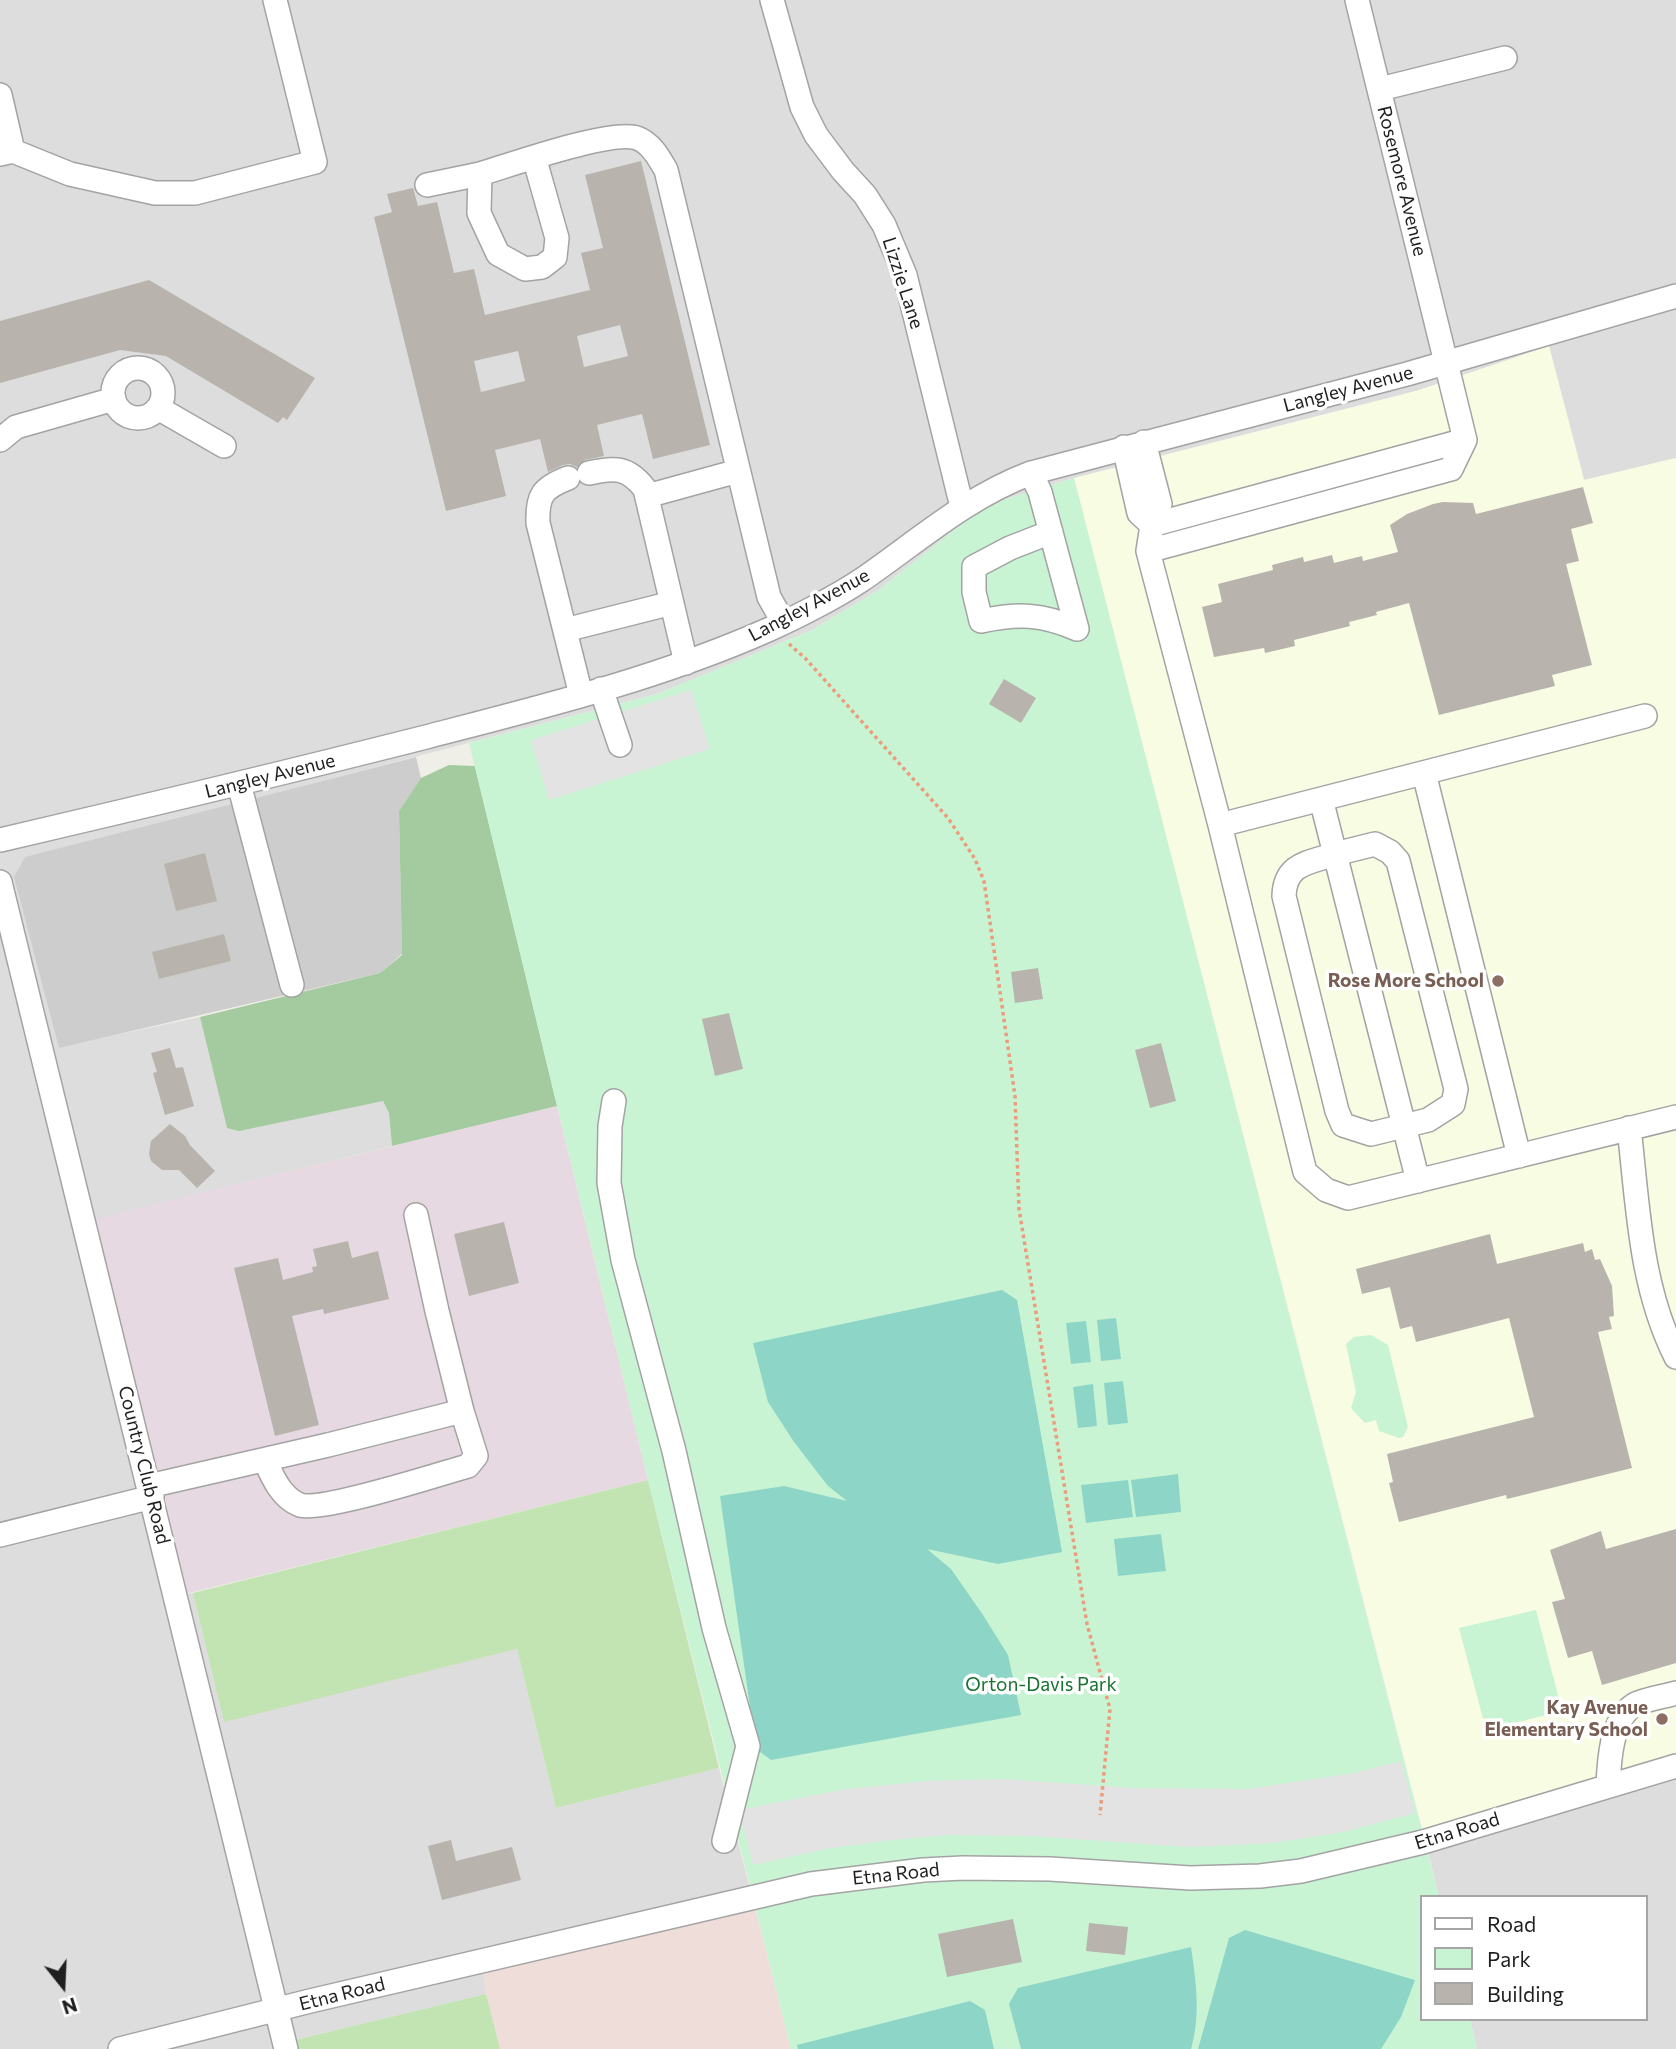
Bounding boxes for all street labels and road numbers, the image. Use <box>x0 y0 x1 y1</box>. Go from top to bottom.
street label: Rosemore Avenue <box>1372 103 1432 259</box>
street label: Lizzie Lane <box>877 234 929 332</box>
street label: Langley Avenue <box>1281 361 1415 417</box>
street label: Langley Avenue <box>745 564 873 646</box>
street label: Langley Avenue <box>203 749 337 803</box>
street label: Country Club Road <box>113 1383 175 1547</box>
street label: Etna Road <box>1412 1807 1502 1855</box>
street label: Etna Road <box>851 1858 941 1890</box>
street label: Etna Road <box>297 1972 387 2016</box>

